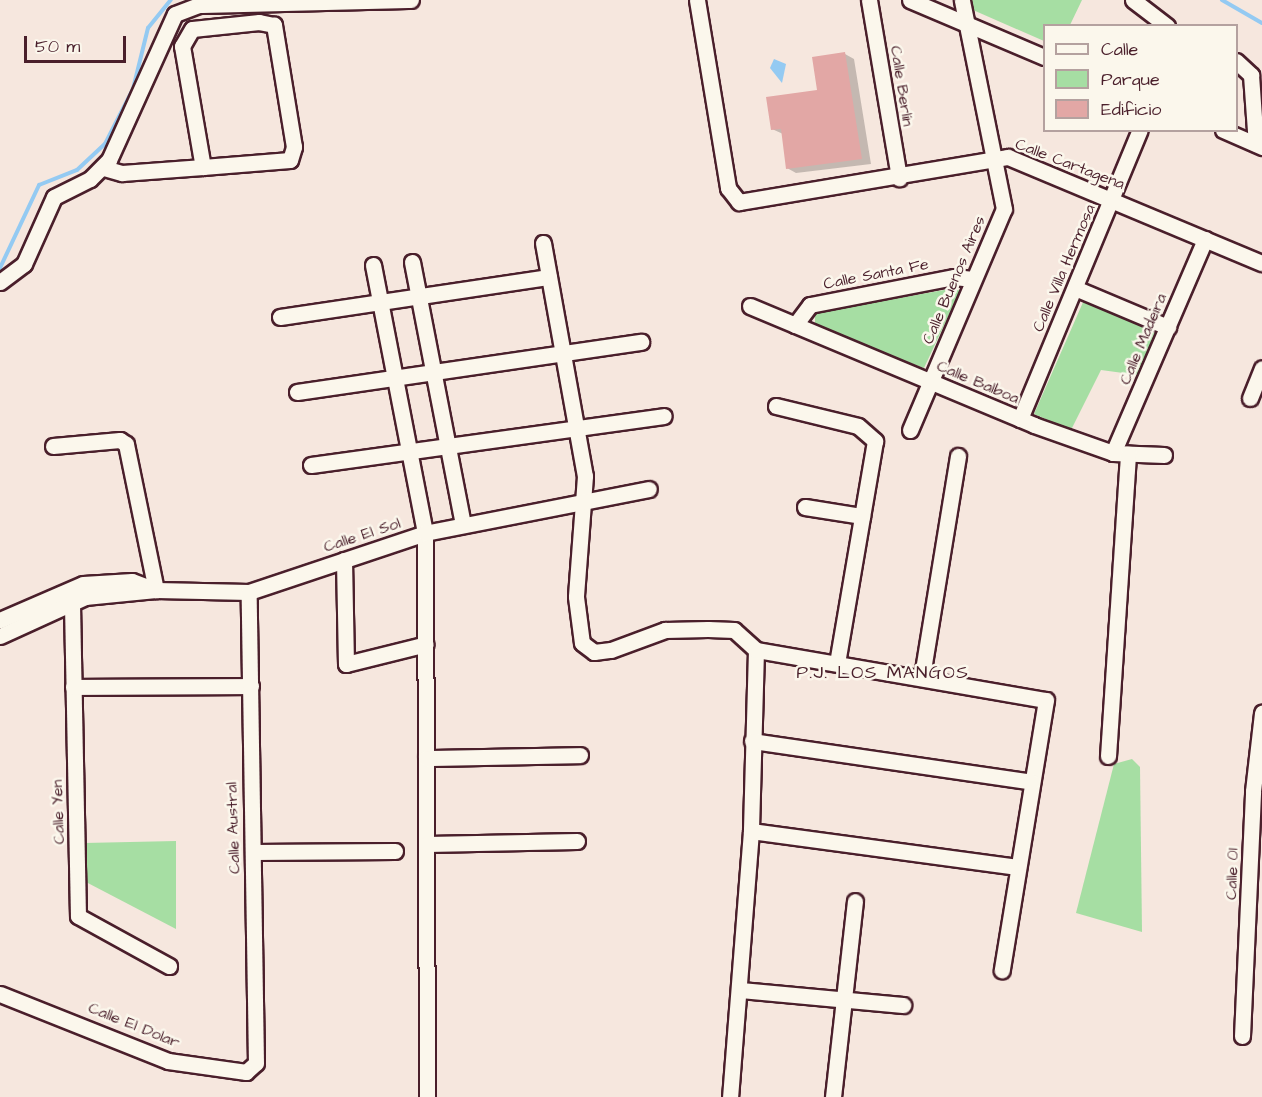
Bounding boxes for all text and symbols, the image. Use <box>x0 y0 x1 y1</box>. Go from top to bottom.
scale bar <box>27 24 129 62</box>
legend <box>1043 24 1238 132</box>
text: 50 m <box>35 34 80 59</box>
text: Calle <box>1101 37 1138 62</box>
street label: Calle Berlín <box>886 44 918 128</box>
text: Parque <box>1101 67 1160 92</box>
text: Edificio <box>1101 97 1161 122</box>
street label: Calle Cartagena <box>1013 134 1127 194</box>
street label: Calle Villa Hermosa <box>1029 201 1099 335</box>
street label: Calle Buenos Aires <box>918 213 990 347</box>
street label: Calle Santa Fe <box>822 254 930 294</box>
street label: Calle Madeira <box>1115 291 1171 387</box>
street label: Calle Balboa <box>934 356 1022 408</box>
street label: Calle El Sol <box>321 514 403 556</box>
district label: P.J. LOS MANGOS <box>797 662 969 684</box>
street label: Calle Yen <box>47 779 69 845</box>
street label: Calle Austral <box>222 782 244 874</box>
street label: Calle 01 <box>1222 848 1242 900</box>
street label: Calle El Dolar <box>86 998 182 1052</box>

